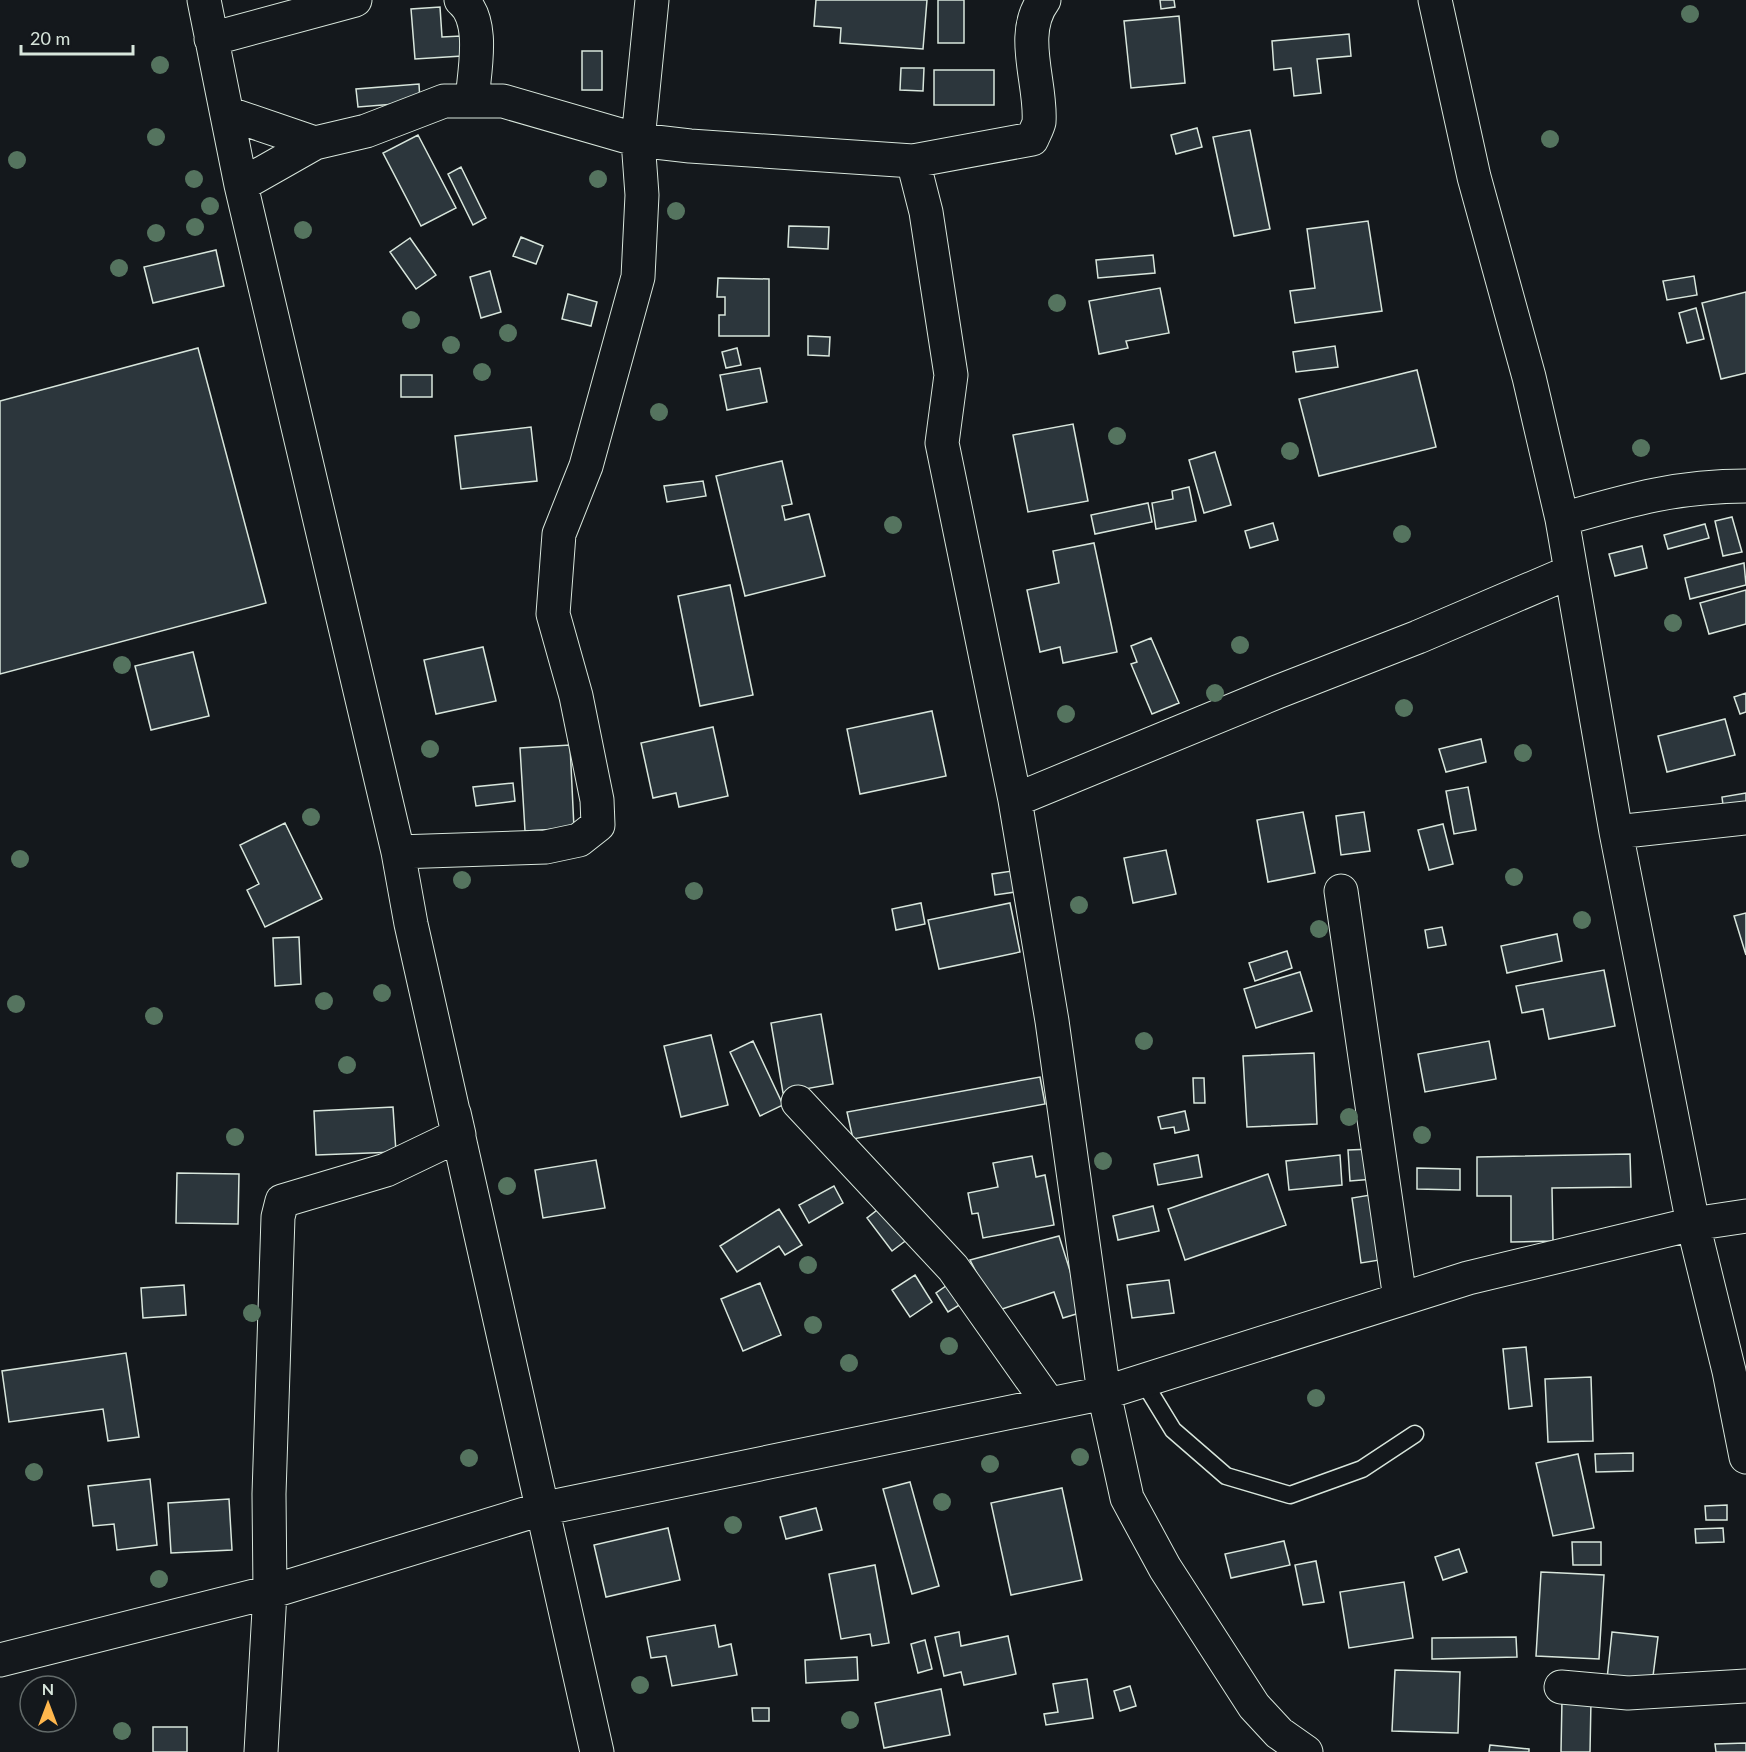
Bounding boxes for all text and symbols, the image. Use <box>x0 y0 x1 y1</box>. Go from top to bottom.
scale bar <box>21 18 134 56</box>
text: 20 m <box>30 27 70 49</box>
north arrow <box>18 1674 78 1734</box>
text: N <box>42 1679 54 1698</box>

